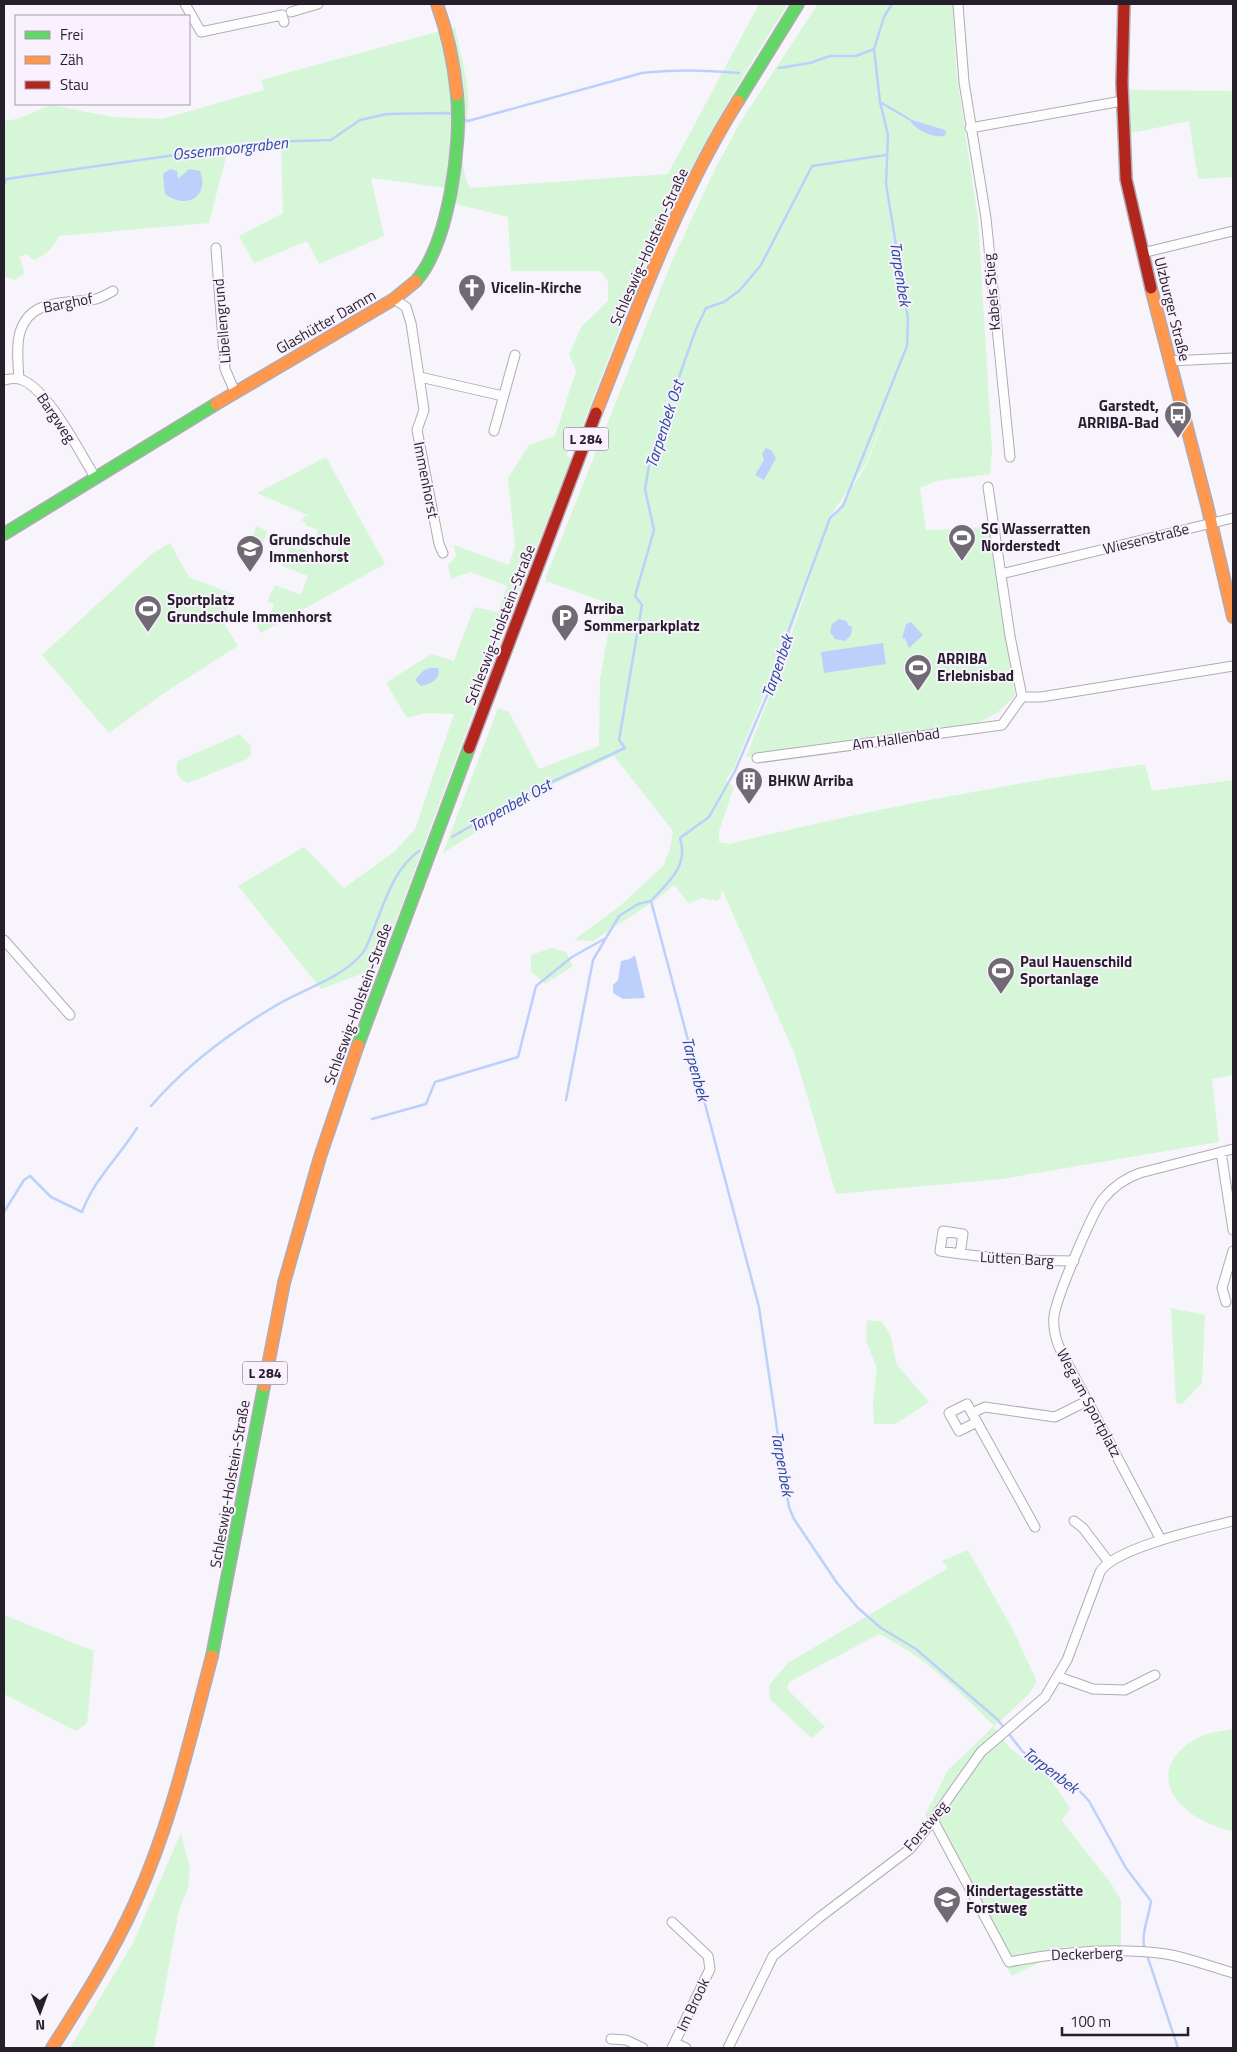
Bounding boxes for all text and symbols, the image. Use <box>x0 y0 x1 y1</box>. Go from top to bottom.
legend <box>15 15 190 105</box>
text: Frei <box>60 23 83 46</box>
text: Zäh <box>60 48 84 71</box>
text: Stau <box>60 73 89 96</box>
water label: Ossenmoorgraben <box>171 130 290 166</box>
street label: Schleswig-Holstein-Straße <box>603 164 694 329</box>
water label: Tarpenbek <box>884 240 918 310</box>
street label: Kabels Stieg <box>977 252 1006 331</box>
street label: Ulzburger Straße <box>1148 254 1197 363</box>
church icon: Vicelin-Kirche <box>457 273 487 312</box>
place label: Vicelin-Kirche <box>491 276 582 299</box>
street label: Libellengrund <box>206 278 237 365</box>
street label: Glashütter Damm <box>271 284 380 360</box>
street label: Barghof <box>41 286 95 319</box>
water label: Tarpenbek Ost <box>639 375 690 471</box>
street label: Bargweg <box>31 388 82 448</box>
place label: Garstedt, ARRIBA-Bad <box>1078 394 1159 434</box>
bus stop icon: Garstedt, ARRIBA-Bad <box>1163 400 1193 439</box>
road number: L 284 <box>564 428 608 450</box>
street label: Immenhorst <box>408 440 445 521</box>
place label: SG Wasserratten Norderstedt <box>981 517 1091 557</box>
street label: Wiesenstraße <box>1100 517 1191 560</box>
sports icon: SG Wasserratten Norderstedt <box>947 523 977 562</box>
place label: Grundschule Immenhorst <box>269 528 351 568</box>
school or university icon: Grundschule Immenhorst <box>235 534 265 573</box>
street label: Schleswig-Holstein-Straße <box>458 541 541 708</box>
place label: Sportplatz Grundschule Immenhorst <box>167 588 332 628</box>
sports icon: Sportplatz Grundschule Immenhorst <box>133 594 163 633</box>
place label: Arriba Sommerparkplatz <box>584 597 700 637</box>
parking icon: Arriba Sommerparkplatz <box>550 603 580 642</box>
water label: Tarpenbek <box>755 630 800 701</box>
place label: ARRIBA Erlebnisbad <box>937 647 1014 687</box>
sports icon: ARRIBA Erlebnisbad <box>903 653 933 692</box>
street label: Am Hallenbad <box>851 721 941 756</box>
building icon: BHKW Arriba <box>734 766 764 805</box>
place label: BHKW Arriba <box>768 769 854 792</box>
water label: Tarpenbek Ost <box>465 772 557 837</box>
street label: Schleswig-Holstein-Straße <box>318 920 397 1088</box>
place label: Paul Hauenschild Sportanlage <box>1020 950 1132 990</box>
sports icon: Paul Hauenschild Sportanlage <box>986 956 1016 995</box>
water label: Tarpenbek <box>676 1034 717 1105</box>
street label: Lütten Barg <box>979 1245 1055 1272</box>
street label: Weg am Sportplatz <box>1051 1344 1128 1461</box>
road number: L 284 <box>242 1362 288 1385</box>
street label: Schleswig-Holstein-Straße <box>203 1398 256 1570</box>
water label: Tarpenbek <box>766 1430 801 1500</box>
water label: Tarpenbek <box>1018 1741 1086 1800</box>
street label: Forstweg <box>898 1795 954 1856</box>
place label: Kindertagesstätte Forstweg <box>966 1879 1084 1919</box>
school or university icon: Kindertagesstätte Forstweg <box>932 1885 962 1924</box>
street label: Deckerberg <box>1051 1941 1124 1966</box>
street label: Im Brook <box>670 1974 715 2035</box>
north arrow <box>15 1987 65 2037</box>
scale bar <box>1062 2004 1188 2036</box>
text: 100 m <box>1070 2010 1111 2033</box>
text: N <box>35 2015 45 2036</box>

